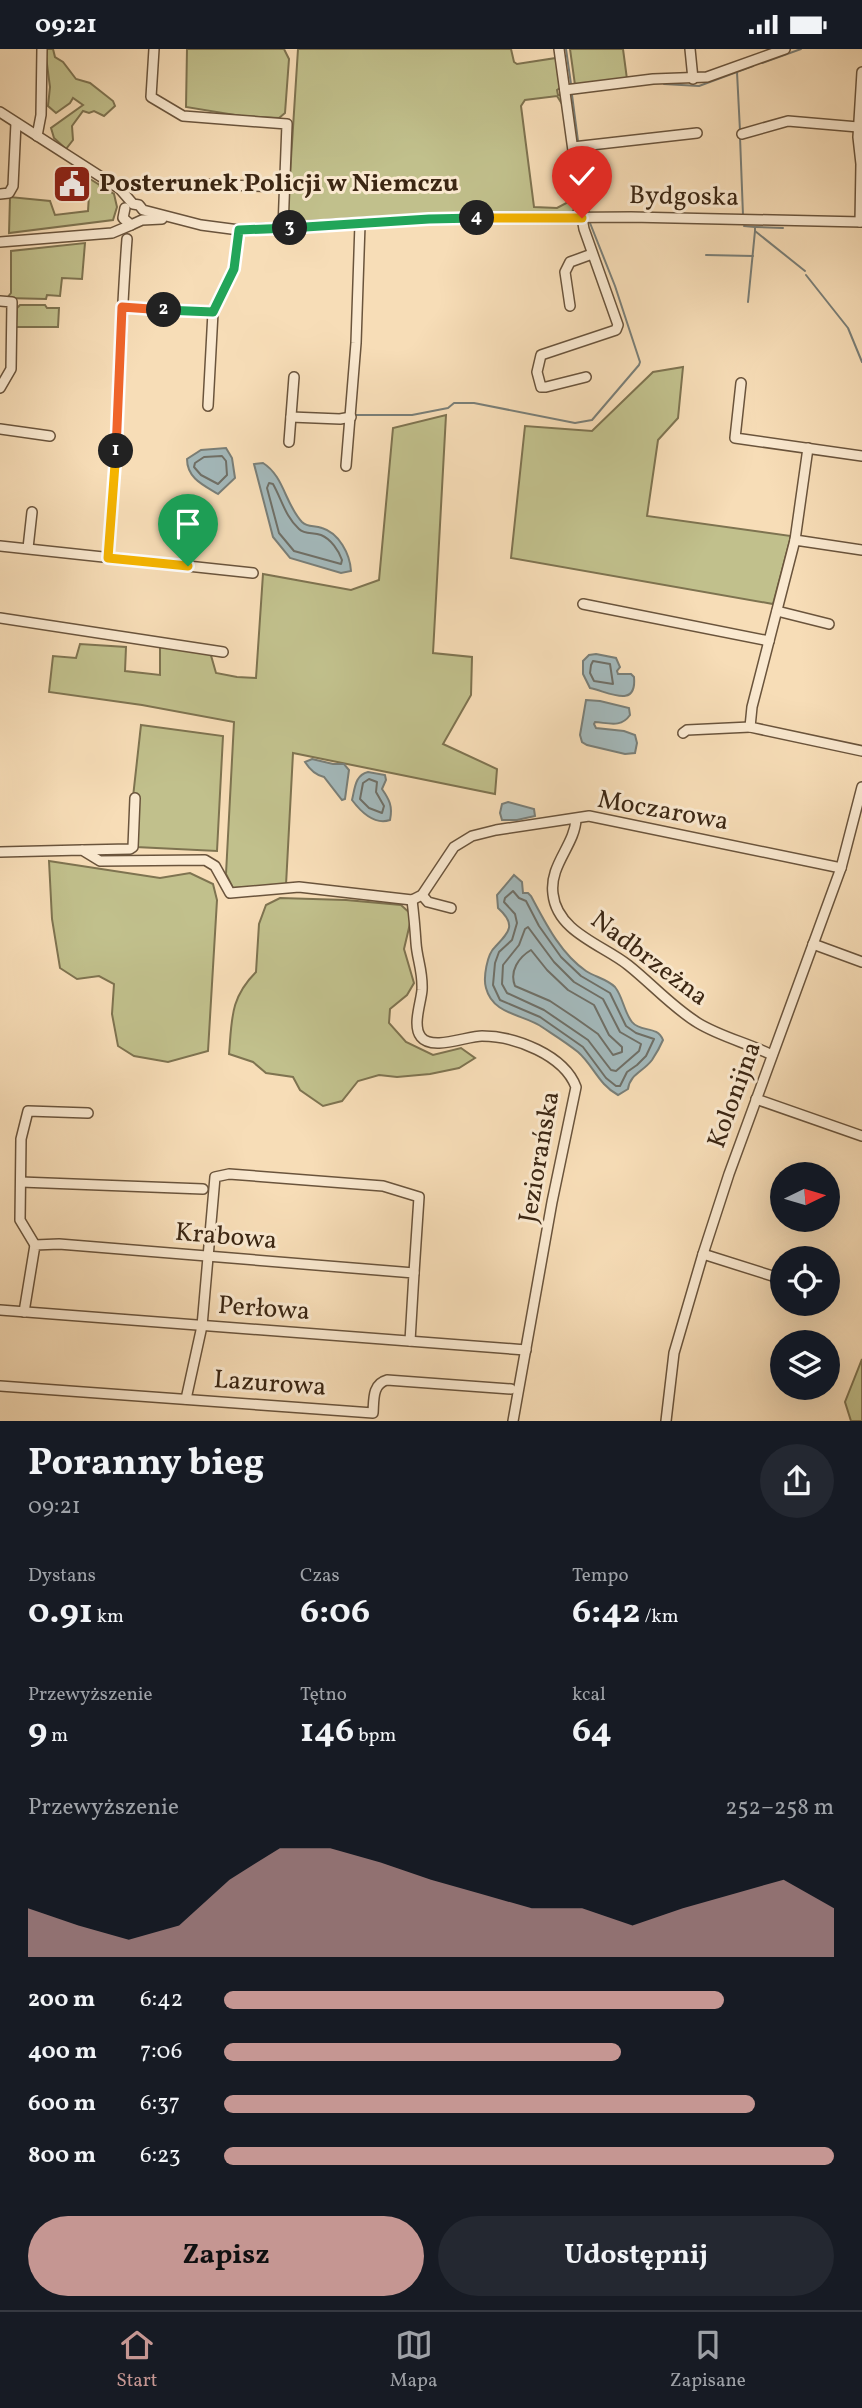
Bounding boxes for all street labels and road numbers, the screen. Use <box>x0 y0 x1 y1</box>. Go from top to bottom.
street label: Bydgoska <box>629 178 739 216</box>
street label: Moczarowa <box>595 782 731 840</box>
street label: Nadbrzeżna <box>583 903 715 1015</box>
street label: Kolonijna <box>699 1037 771 1153</box>
street label: Jeziorańska <box>511 1088 569 1226</box>
street label: Krabowa <box>173 1215 279 1259</box>
street label: Perłowa <box>217 1288 311 1330</box>
street label: Lazurowa <box>213 1362 327 1406</box>

